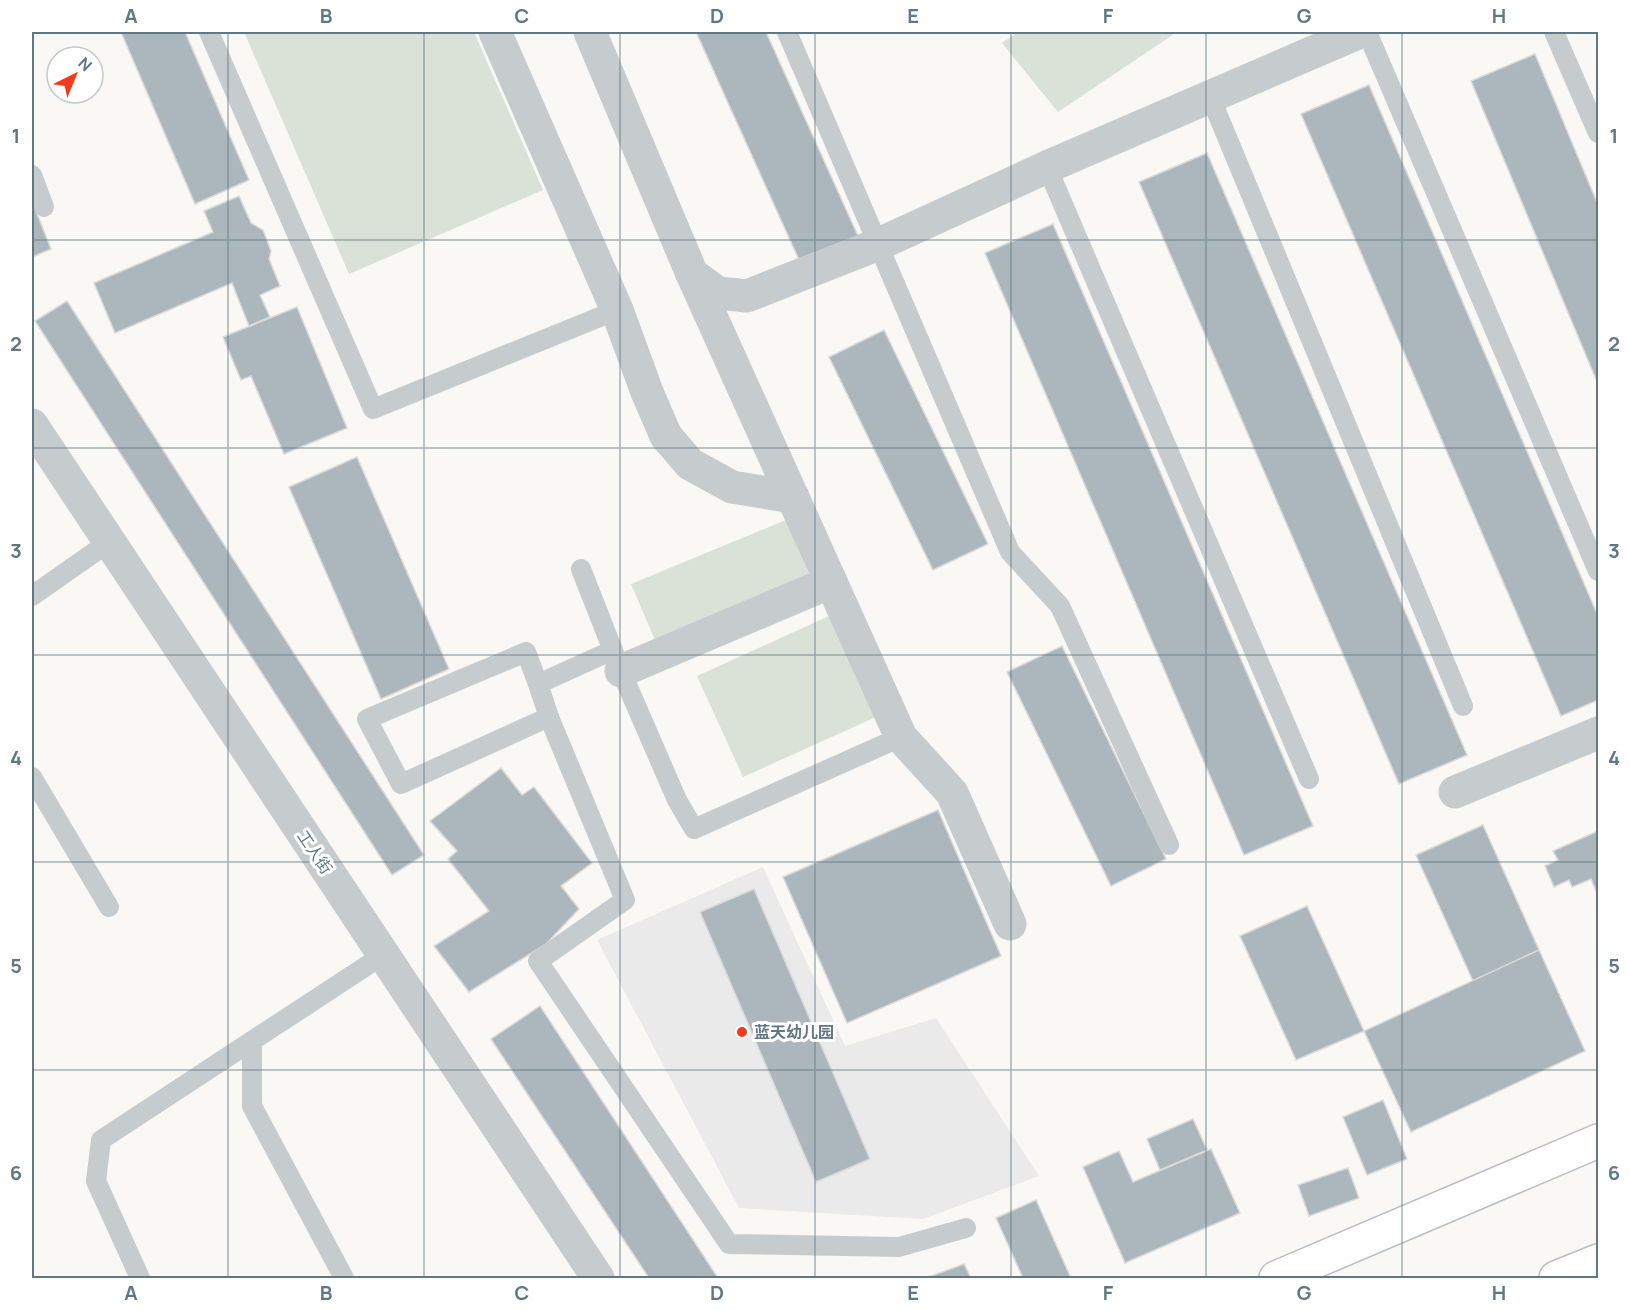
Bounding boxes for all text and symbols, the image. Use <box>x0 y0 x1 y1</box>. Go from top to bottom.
text: A <box>124 2 138 29</box>
text: B <box>320 2 333 29</box>
text: C <box>515 2 529 29</box>
text: D <box>710 2 724 29</box>
text: E <box>907 2 919 29</box>
text: F <box>1103 2 1114 29</box>
text: G <box>1297 2 1312 29</box>
text: H <box>1492 2 1506 29</box>
north arrow <box>45 45 105 105</box>
text: N <box>74 52 97 76</box>
text: 1 <box>12 122 20 149</box>
text: 1 <box>1610 122 1618 149</box>
text: 2 <box>10 330 22 357</box>
text: 2 <box>1608 330 1620 357</box>
text: 3 <box>10 537 22 564</box>
text: 3 <box>1608 537 1620 564</box>
text: 4 <box>10 744 22 771</box>
text: 4 <box>1608 744 1620 771</box>
street label: 工人街 <box>292 826 338 878</box>
text: 5 <box>10 952 22 979</box>
text: 5 <box>1608 952 1620 979</box>
place label: 蓝天幼儿园 <box>754 1021 834 1043</box>
marker: 蓝天幼儿园 <box>735 1025 749 1039</box>
text: 6 <box>10 1159 22 1186</box>
text: 6 <box>1608 1159 1620 1186</box>
text: A <box>124 1279 138 1306</box>
text: B <box>320 1279 333 1306</box>
text: C <box>515 1279 529 1306</box>
text: D <box>710 1279 724 1306</box>
text: E <box>907 1279 919 1306</box>
text: F <box>1103 1279 1114 1306</box>
text: G <box>1297 1279 1312 1306</box>
text: H <box>1492 1279 1506 1306</box>

